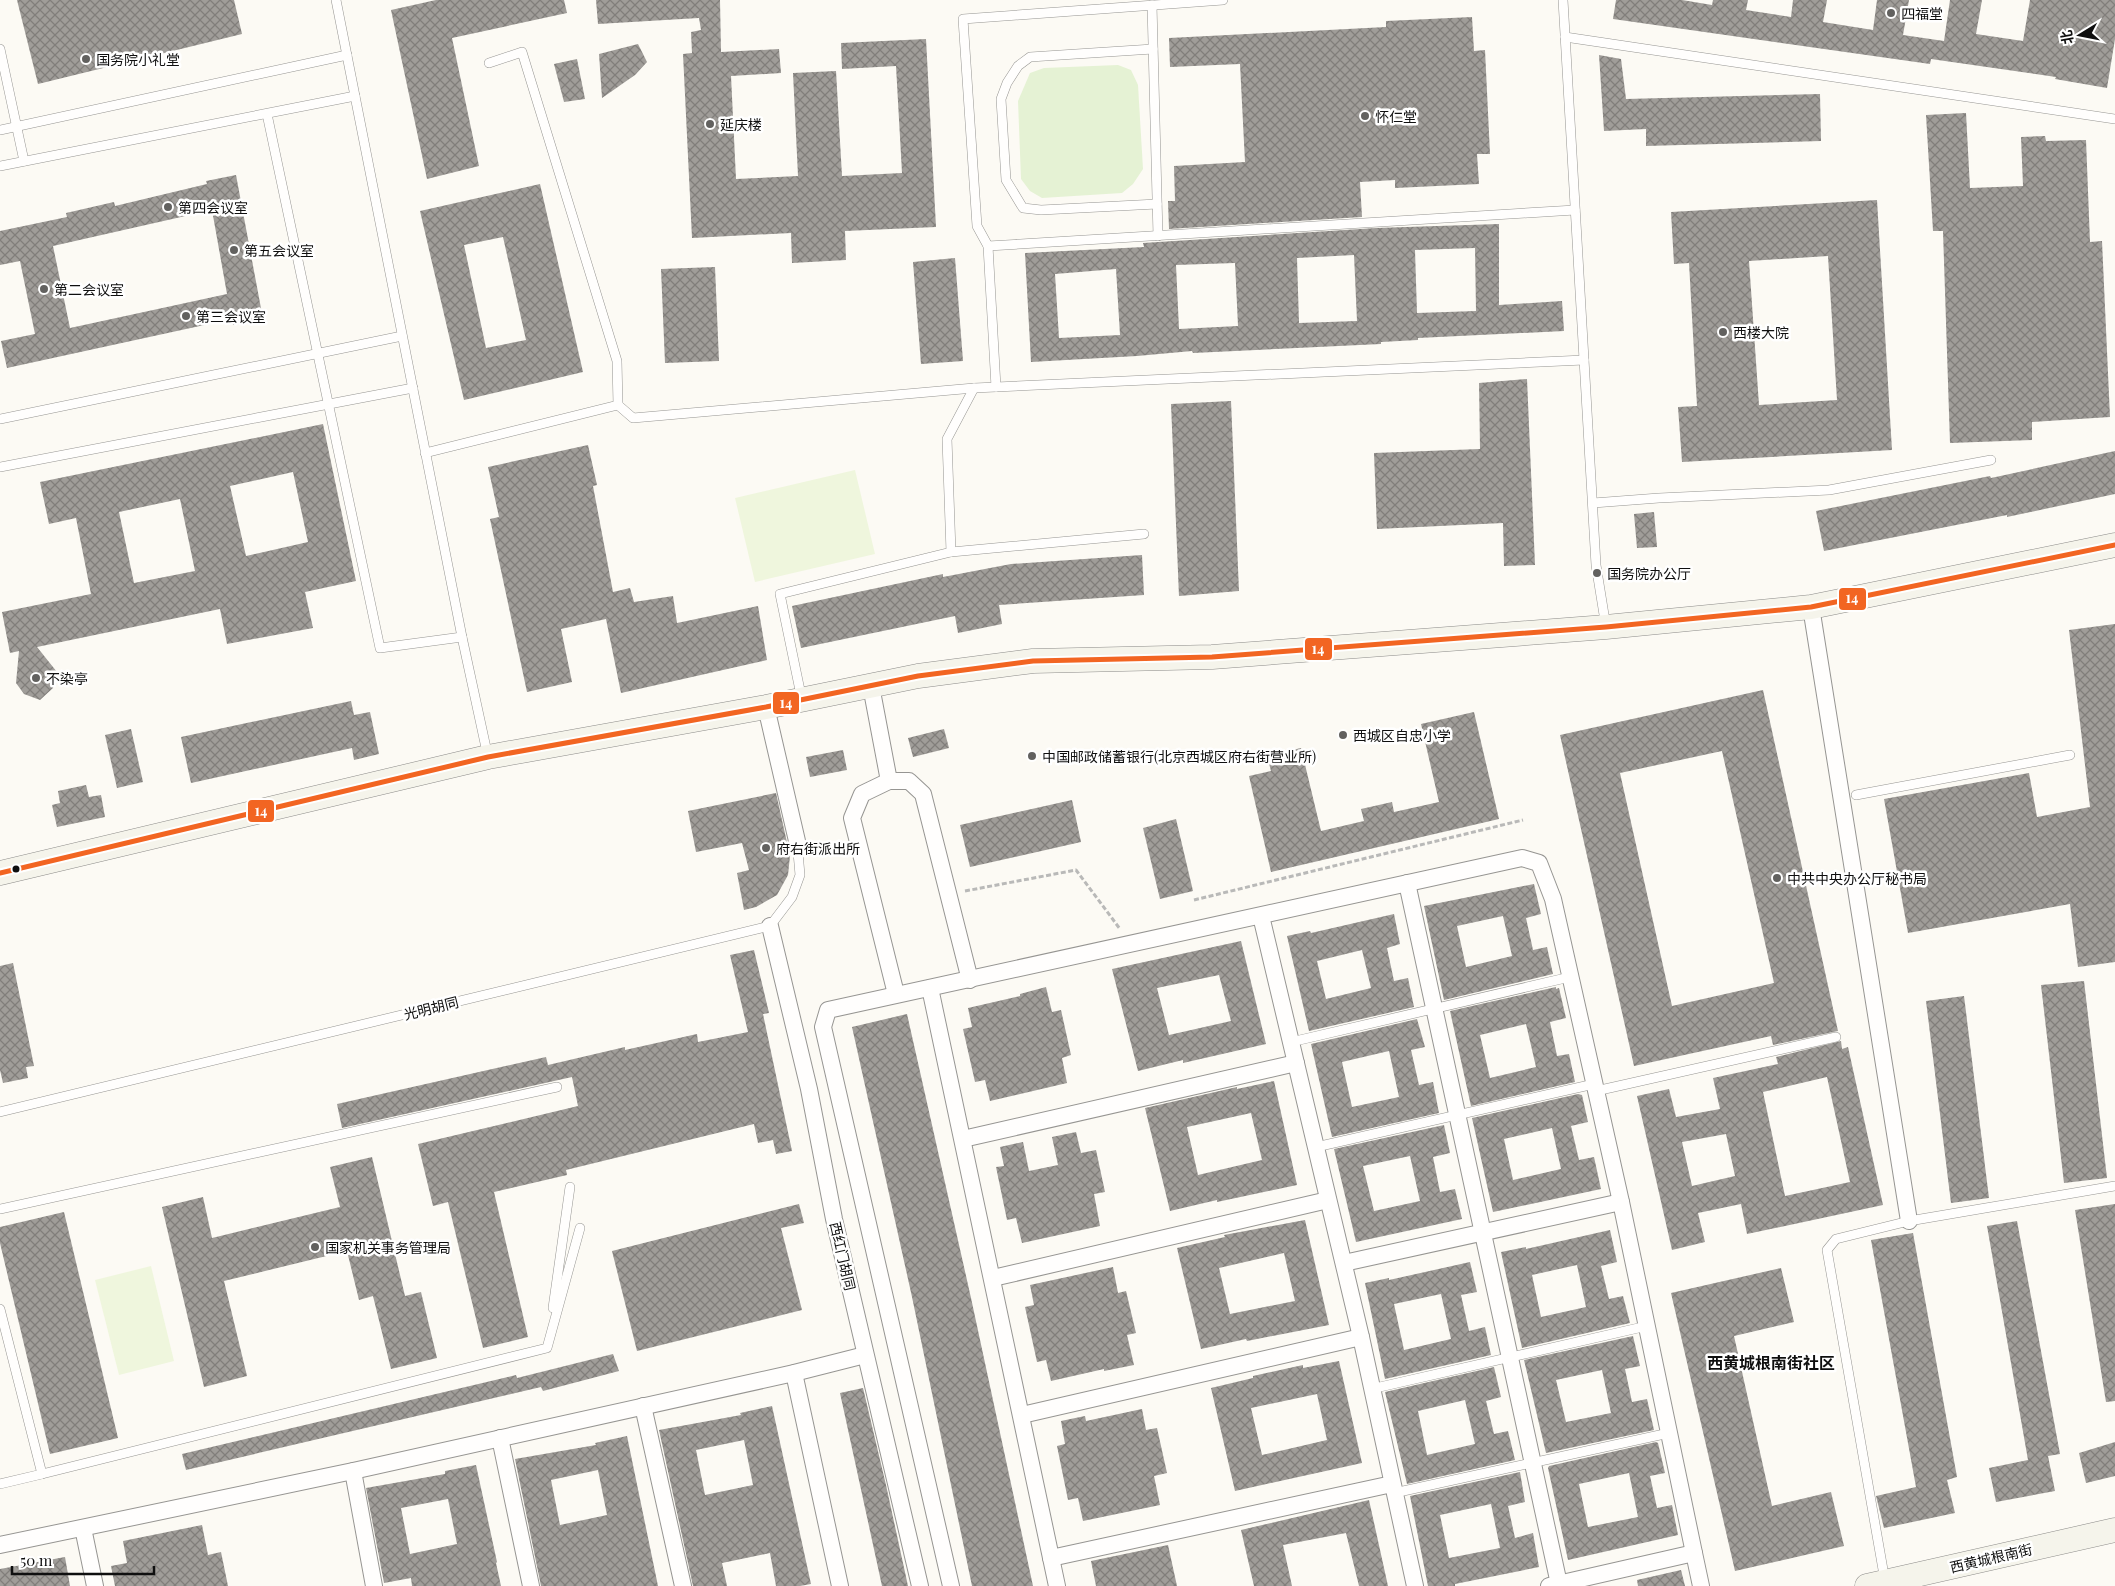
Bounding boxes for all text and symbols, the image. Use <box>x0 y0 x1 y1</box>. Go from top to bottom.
place label: 四福堂 <box>1901 4 1943 23</box>
marker: 四福堂 <box>1885 7 1897 19</box>
north arrow <box>2055 10 2105 60</box>
text: 北 <box>2056 29 2077 46</box>
place label: 国务院小礼堂 <box>96 50 180 69</box>
marker: 国务院小礼堂 <box>80 53 92 65</box>
place label: 怀仁堂 <box>1375 107 1417 126</box>
marker: 怀仁堂 <box>1359 110 1371 122</box>
place label: 延庆楼 <box>720 115 762 134</box>
marker: 延庆楼 <box>704 118 716 130</box>
place label: 第四会议室 <box>178 198 248 217</box>
marker: 第四会议室 <box>162 201 174 213</box>
place label: 第五会议室 <box>244 241 314 260</box>
marker: 第五会议室 <box>228 244 240 256</box>
place label: 第二会议室 <box>54 280 124 299</box>
marker: 第二会议室 <box>38 283 50 295</box>
place label: 第三会议室 <box>196 307 266 326</box>
marker: 第三会议室 <box>180 310 192 322</box>
place label: 西楼大院 <box>1733 323 1789 342</box>
marker: 西楼大院 <box>1717 326 1729 338</box>
place label: 国务院办公厅 <box>1607 564 1691 583</box>
marker: 国务院办公厅 <box>1591 567 1603 579</box>
line badge: 14 <box>1838 587 1867 611</box>
text: 14 <box>1846 588 1858 607</box>
line badge: 14 <box>1304 637 1333 661</box>
text: 14 <box>1312 639 1324 658</box>
place label: 不染亭 <box>46 669 88 688</box>
marker: 不染亭 <box>30 672 42 684</box>
line badge: 14 <box>772 691 800 715</box>
text: 14 <box>780 693 792 712</box>
place label: 西城区自忠小学 <box>1353 726 1451 745</box>
marker: 西城区自忠小学 <box>1337 729 1349 741</box>
place label: 中国邮政储蓄银行(北京西城区府右街营业所) <box>1042 747 1316 766</box>
marker: 中国邮政储蓄银行(北京西城区府右街营业所) <box>1026 750 1038 762</box>
line badge: 14 <box>247 799 275 823</box>
text: 14 <box>255 801 267 820</box>
place label: 府右街派出所 <box>776 839 860 858</box>
marker: 府右街派出所 <box>760 842 772 854</box>
unlabelled marker <box>11 864 21 874</box>
place label: 中共中央办公厅秘书局 <box>1787 869 1927 888</box>
marker: 中共中央办公厅秘书局 <box>1771 872 1783 884</box>
street label: 光明胡同 <box>402 992 460 1024</box>
street label: 西红门胡同 <box>826 1220 860 1292</box>
place label: 国家机关事务管理局 <box>325 1238 451 1257</box>
marker: 国家机关事务管理局 <box>309 1241 321 1253</box>
district label: 西黄城根南街社区 <box>1707 1352 1835 1373</box>
street label: 西黄城根南街 <box>1948 1539 2034 1577</box>
scale bar <box>12 1544 155 1576</box>
text: 50 m <box>20 1550 53 1570</box>

